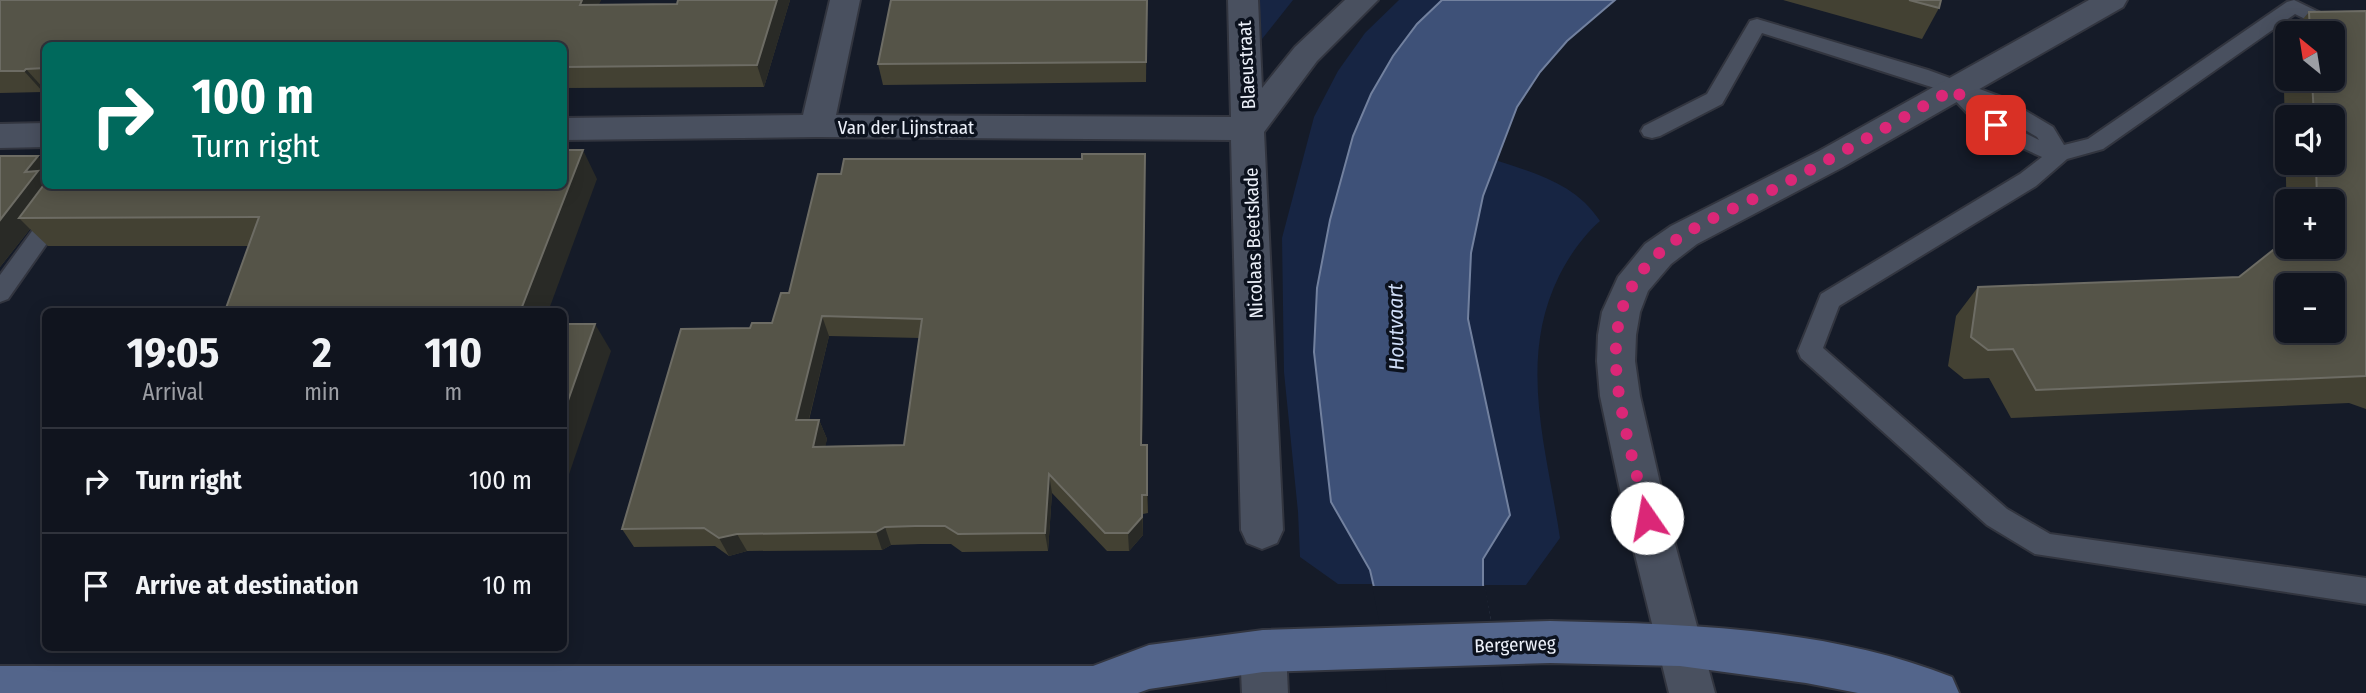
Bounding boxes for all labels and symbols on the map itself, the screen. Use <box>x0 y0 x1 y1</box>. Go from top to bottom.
street label: Blaeustraat <box>1233 19 1260 110</box>
north arrow <box>2275 21 2345 91</box>
pin <box>1966 95 2026 155</box>
street label: Van der Lijnstraat <box>838 116 975 139</box>
street label: Nicolaas Beetskade <box>1239 167 1268 319</box>
water label: Houtvaart <box>1382 283 1410 370</box>
position arrow <box>1610 481 1684 555</box>
street label: Bergerweg <box>1474 632 1556 657</box>

